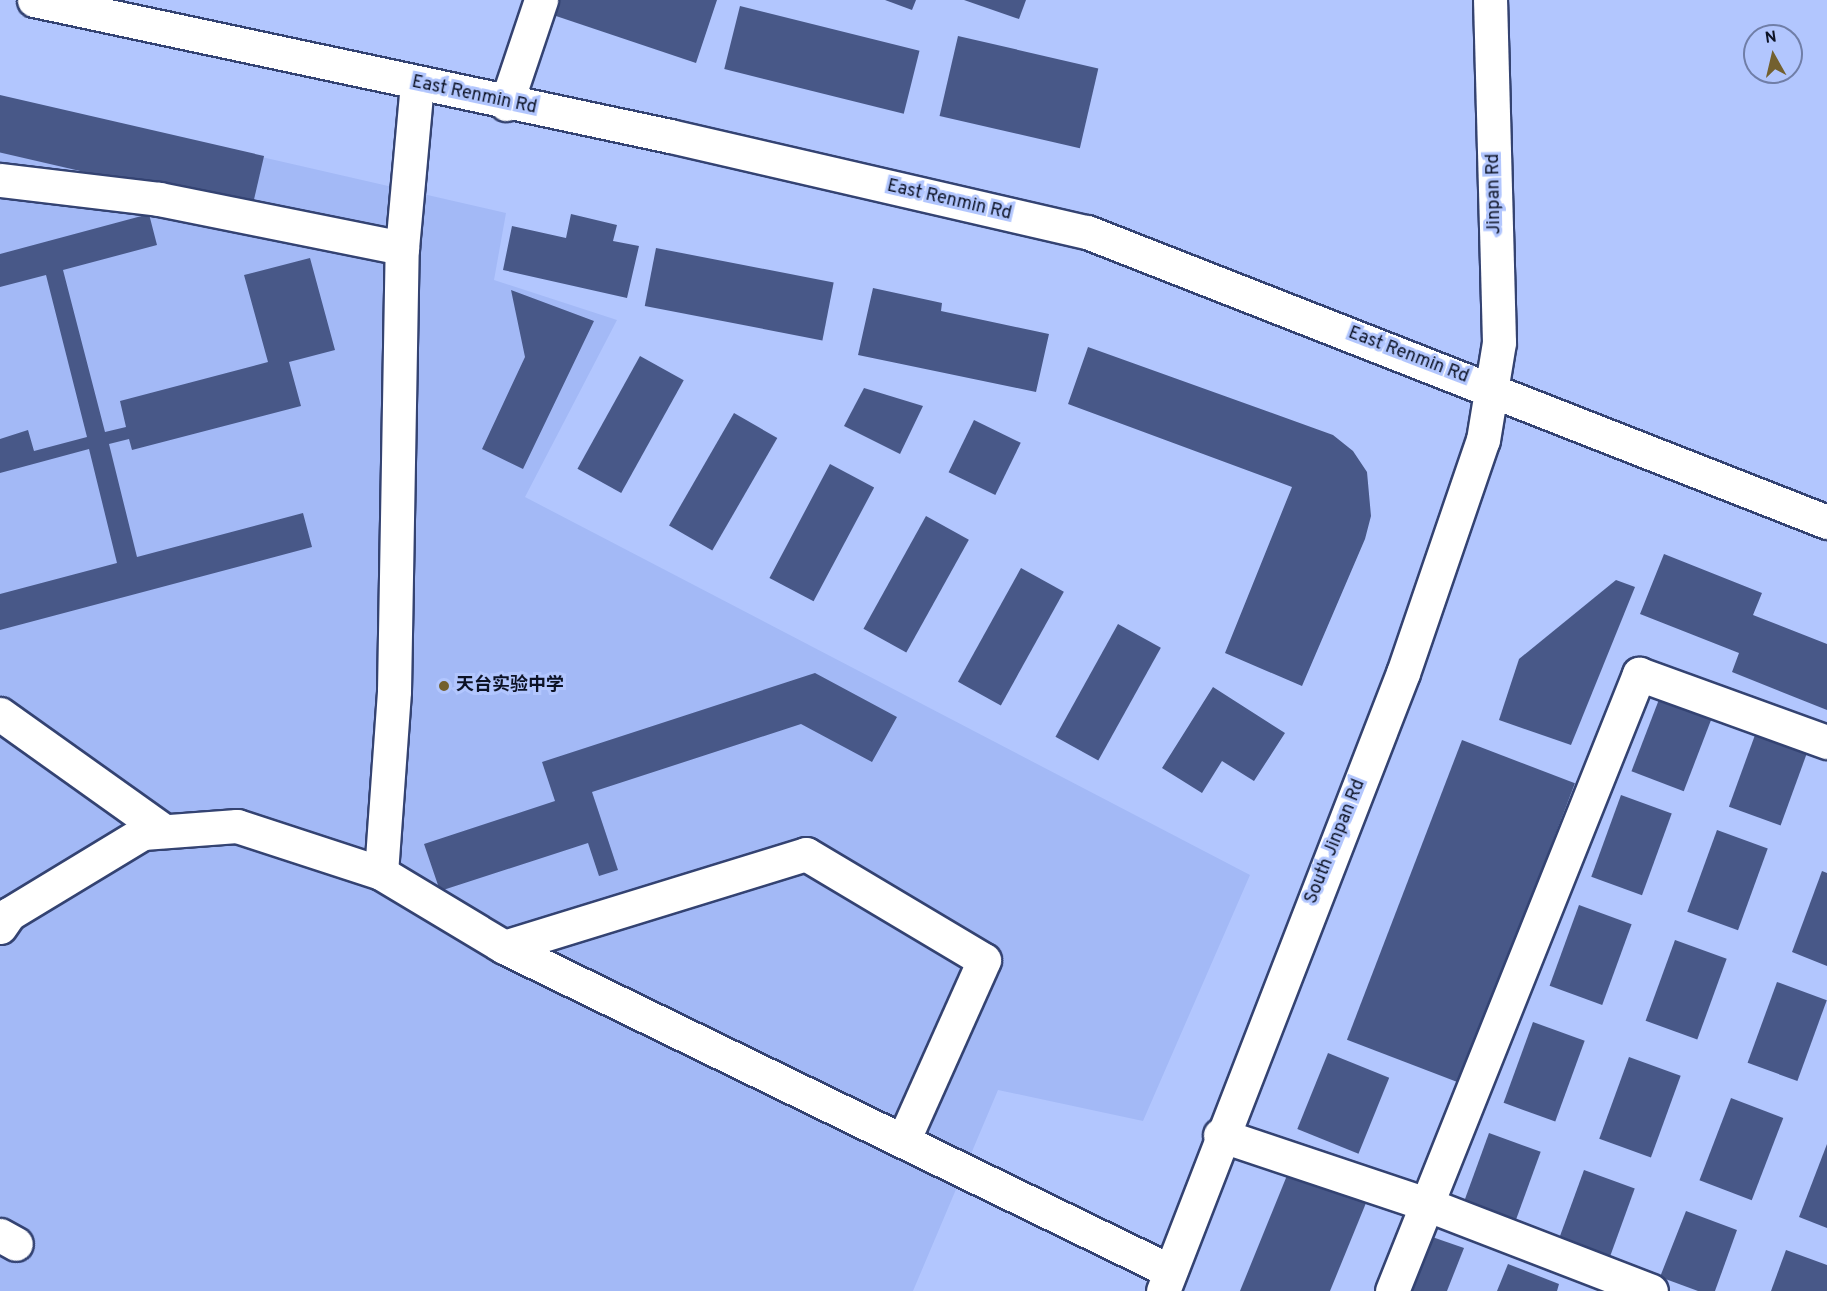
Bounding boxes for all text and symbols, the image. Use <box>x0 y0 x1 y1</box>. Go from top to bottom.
north arrow <box>1743 24 1803 84</box>
text: N <box>1764 27 1778 49</box>
street label: East Renmin Rd <box>410 72 538 120</box>
street label: Jinpan Rd <box>1483 153 1507 235</box>
street label: East Renmin Rd <box>885 176 1013 226</box>
street label: East Renmin Rd <box>1345 323 1471 389</box>
place label: 天台实验中学 <box>456 675 564 697</box>
marker: 天台实验中学 <box>437 679 451 693</box>
street label: South Jinpan Rd <box>1301 777 1371 907</box>

